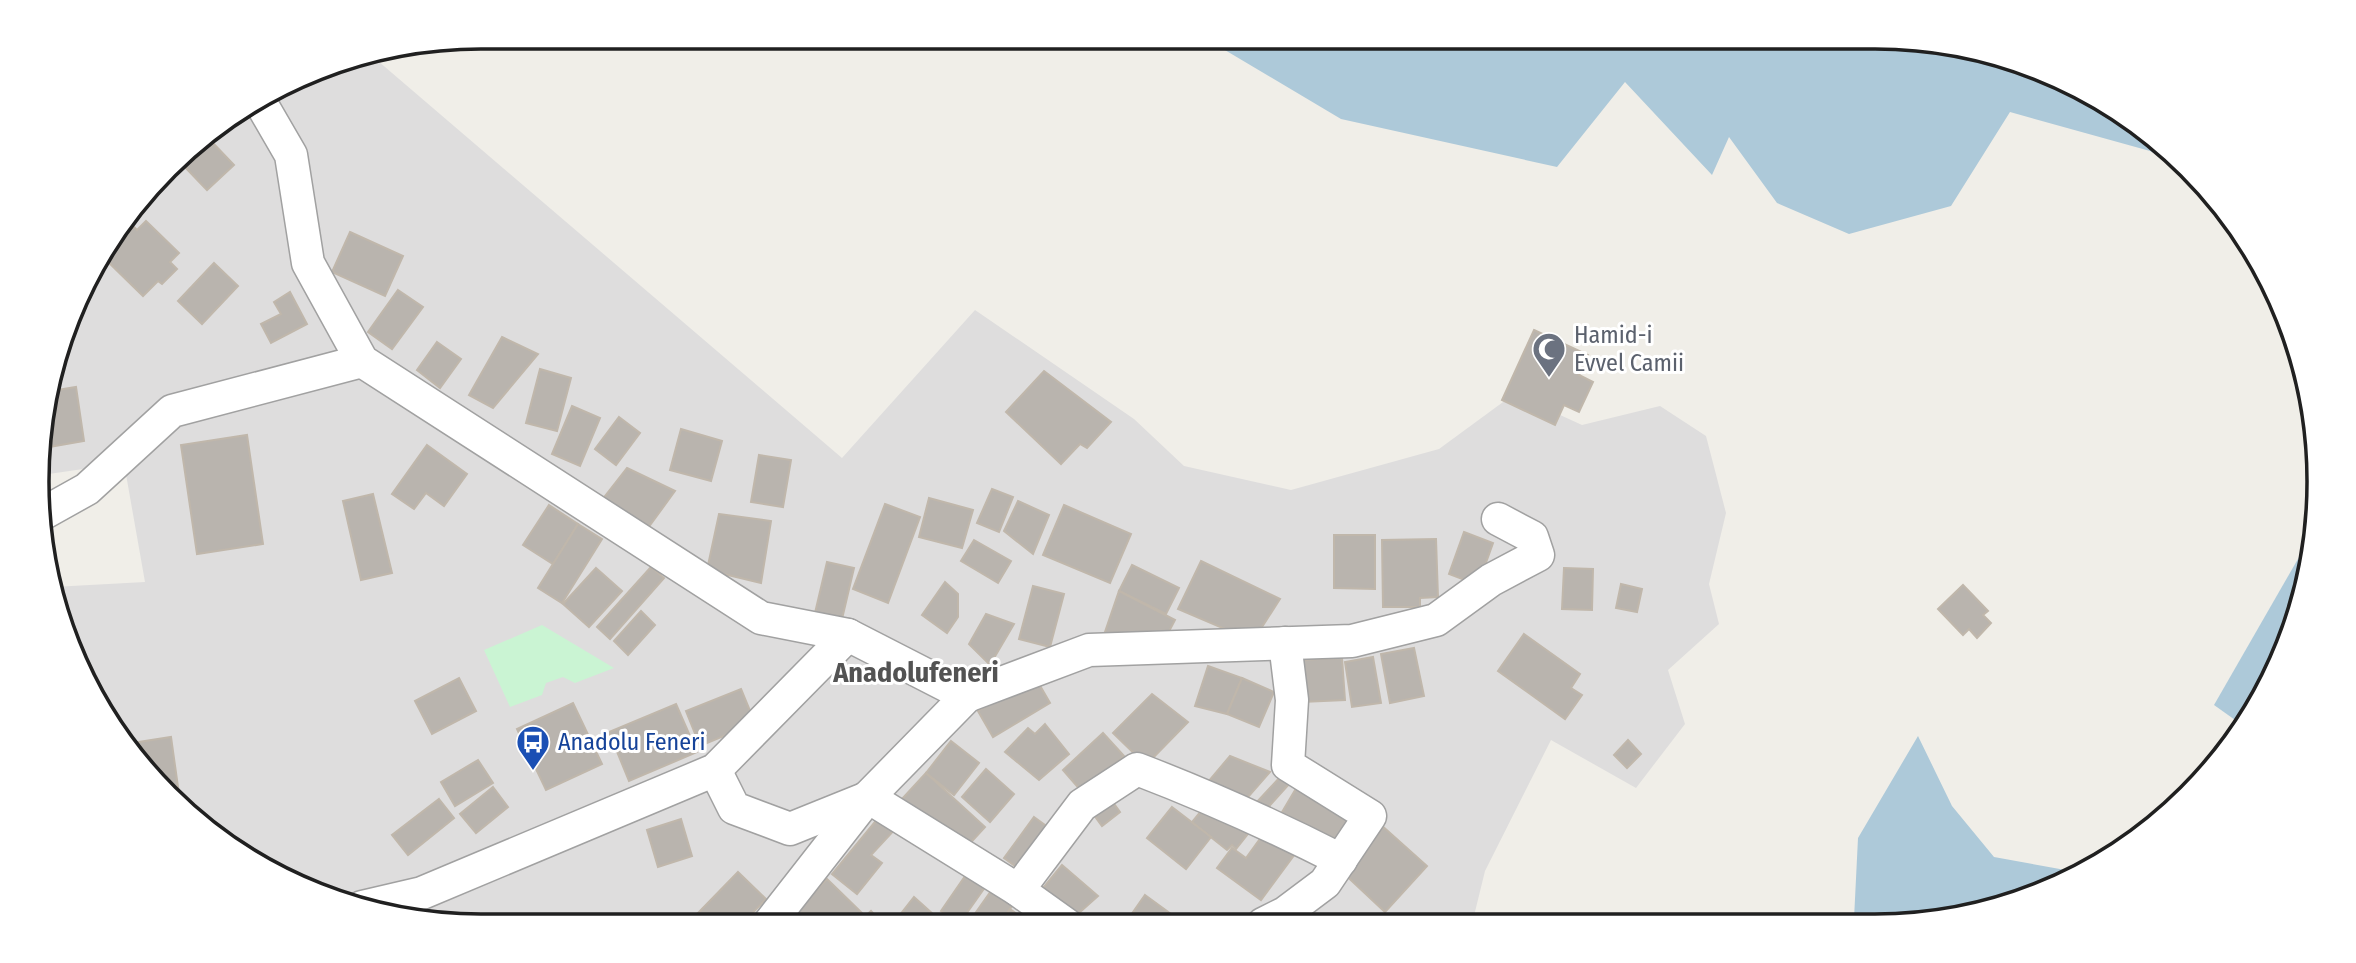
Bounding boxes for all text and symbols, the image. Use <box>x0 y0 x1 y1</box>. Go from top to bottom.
place label: Hamid-i Evvel Camii <box>1574 321 1684 377</box>
mosque icon: Hamid-i Evvel Camii <box>1530 330 1568 379</box>
district label: Anadolufeneri <box>832 656 999 689</box>
bus stop icon: Anadolu Feneri <box>514 723 552 772</box>
place label: Anadolu Feneri <box>558 728 706 756</box>

